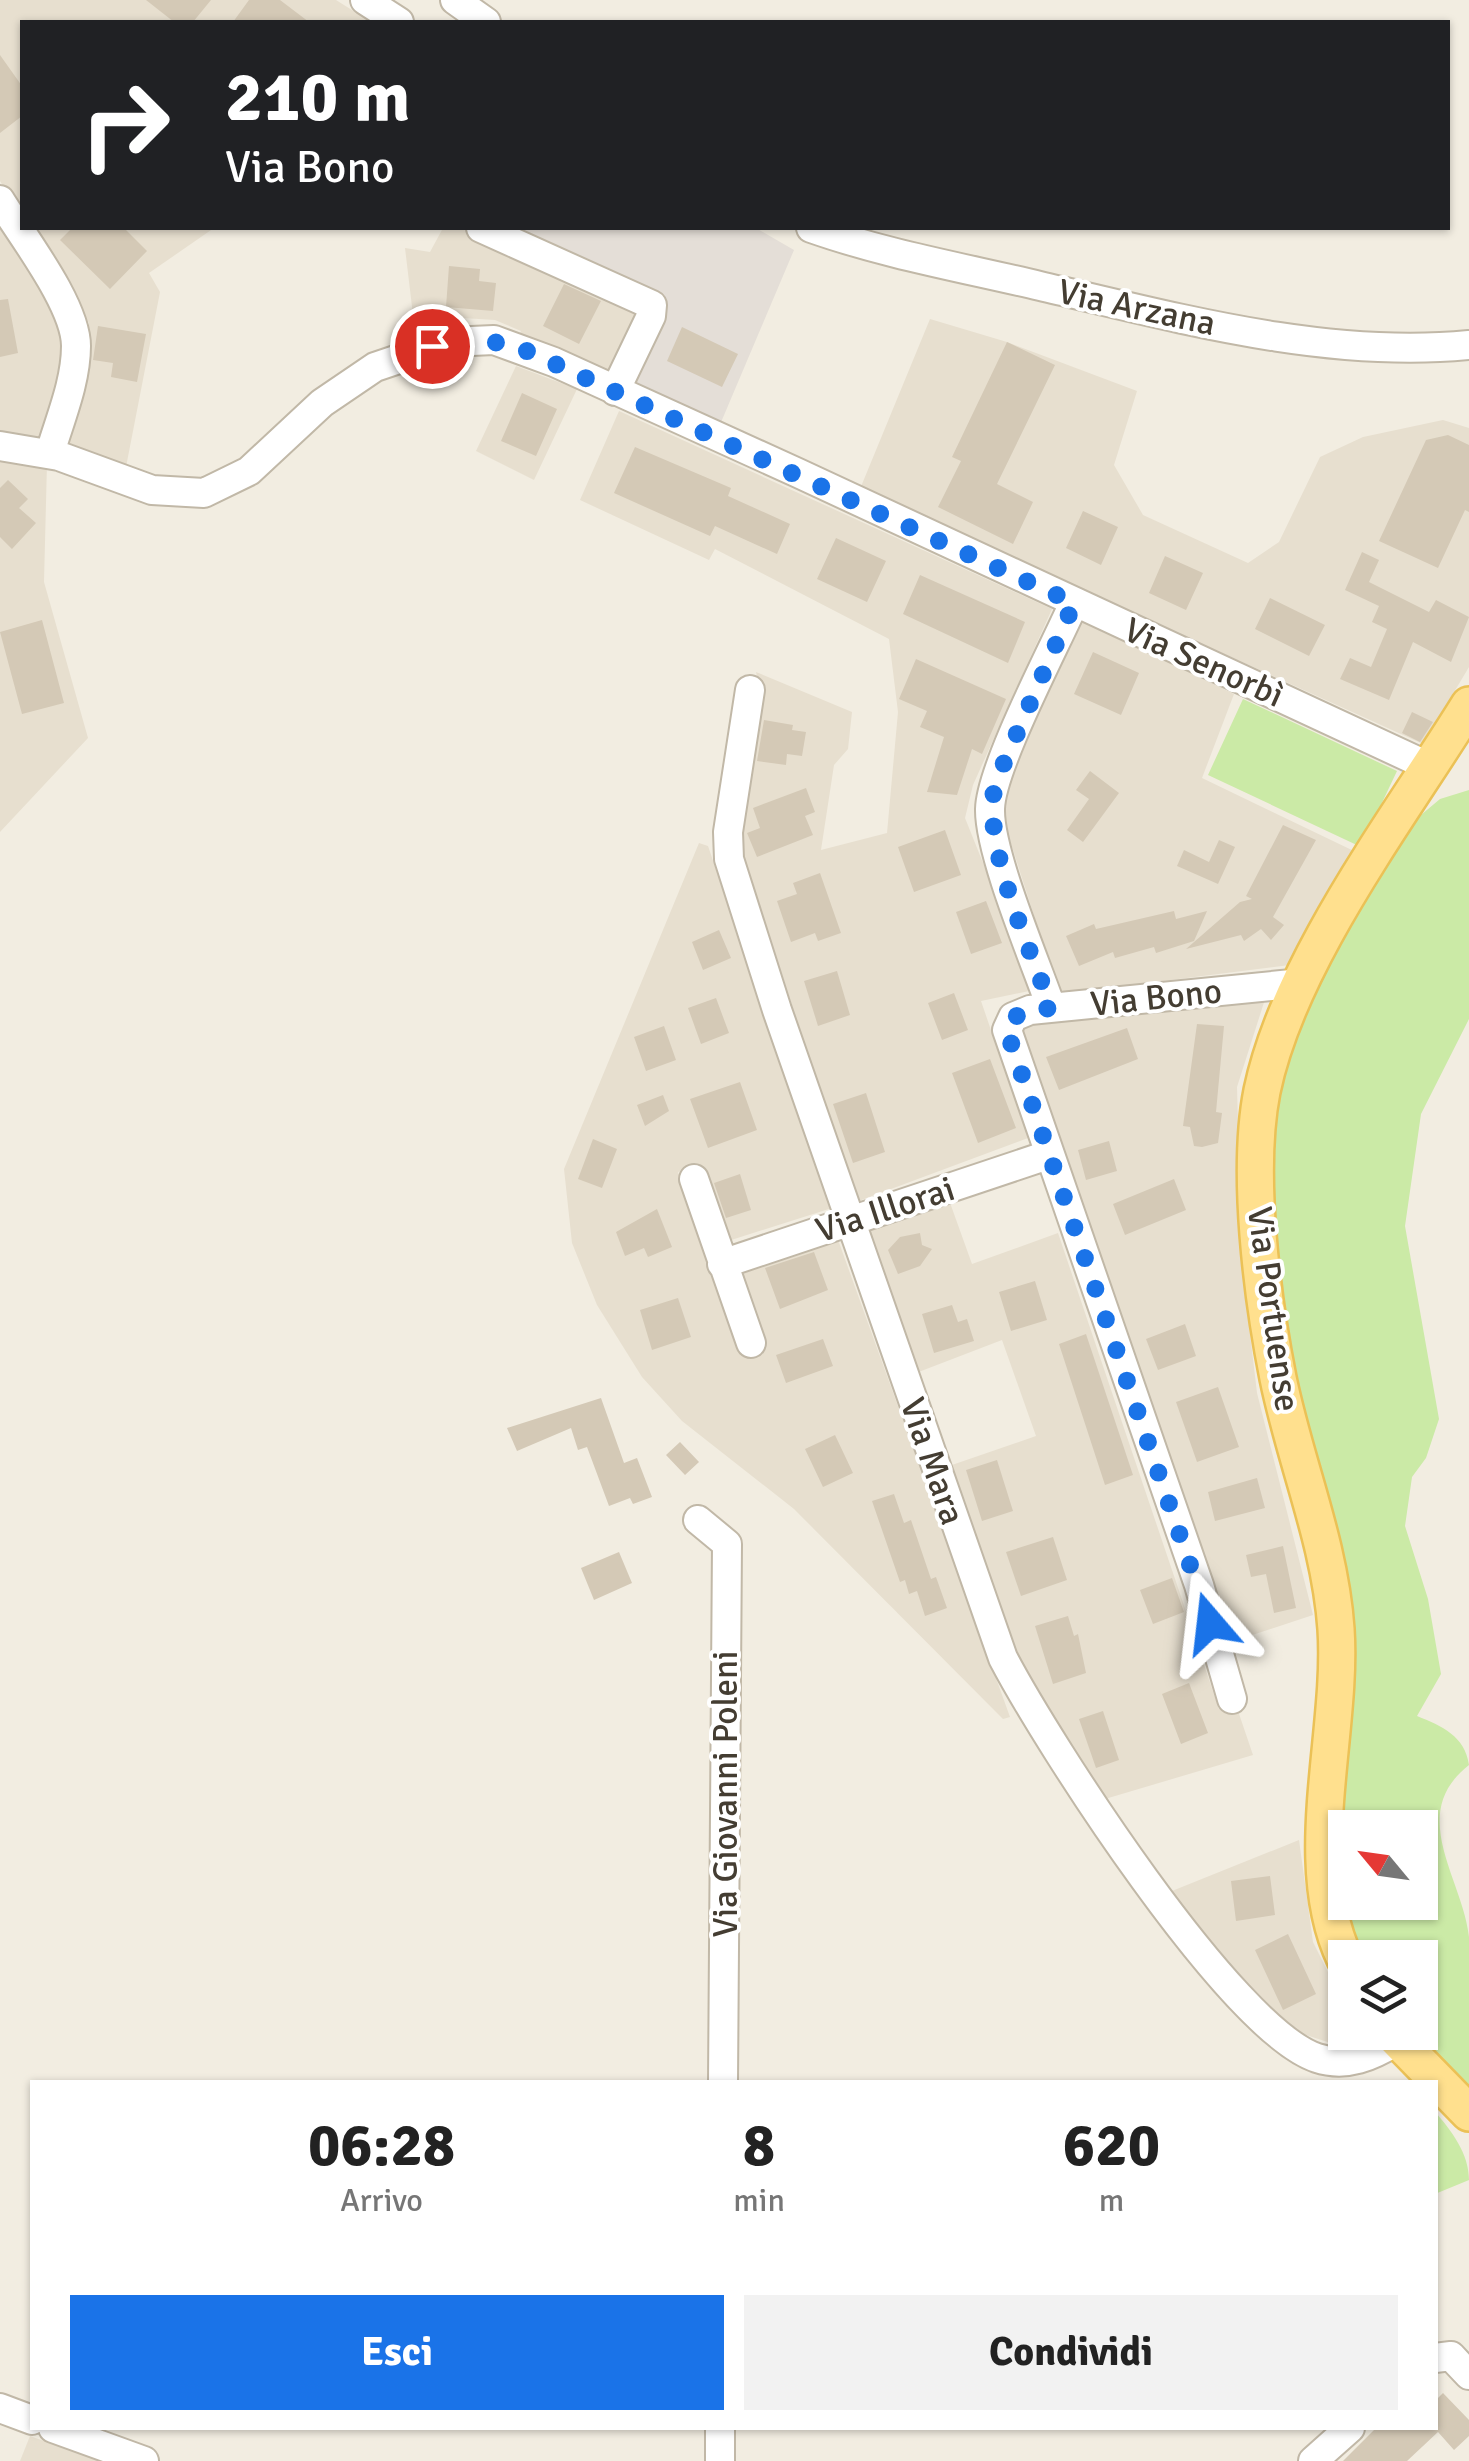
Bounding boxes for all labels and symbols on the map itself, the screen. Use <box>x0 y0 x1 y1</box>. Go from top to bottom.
street label: Via Arzana <box>1054 270 1220 345</box>
pin <box>390 304 475 389</box>
street label: Via Senorbì <box>1117 608 1290 717</box>
street label: Via Bono <box>1088 969 1224 1026</box>
street label: Via Illorai <box>810 1167 960 1252</box>
street label: Via Portuense <box>1238 1204 1309 1414</box>
street label: Via Mara <box>891 1392 974 1530</box>
position arrow <box>1158 1571 1262 1675</box>
street label: Via Giovanni Poleni <box>704 1651 747 1937</box>
north arrow <box>1328 1810 1438 1920</box>

